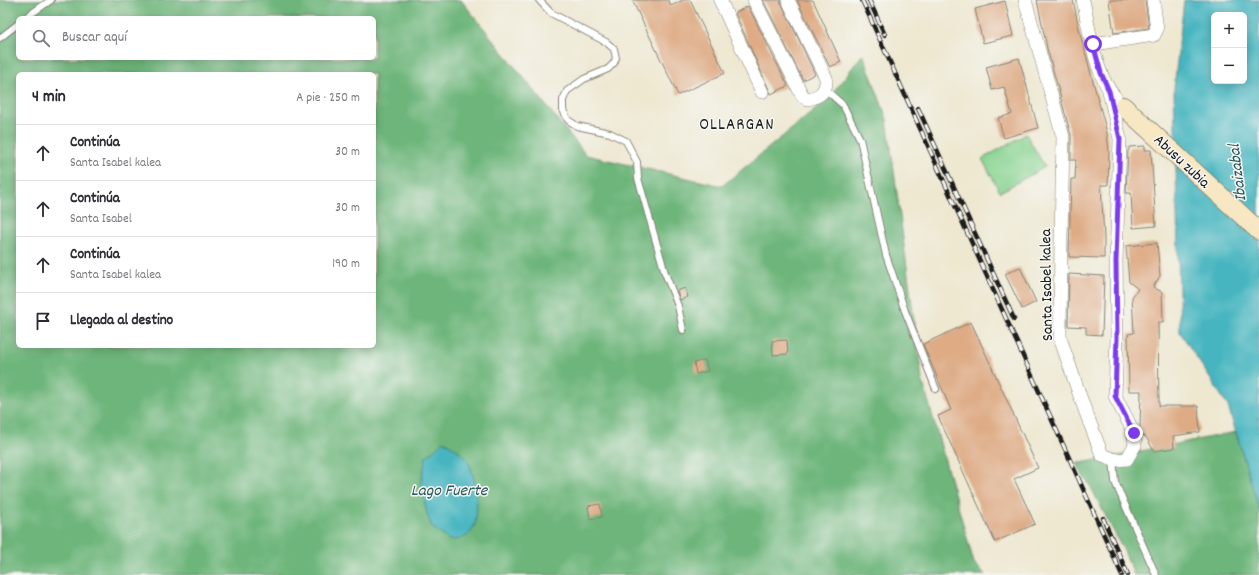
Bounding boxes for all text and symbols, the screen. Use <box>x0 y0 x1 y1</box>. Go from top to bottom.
map controls <box>1211 12 1247 84</box>
button: + <box>1211 12 1247 48</box>
search box <box>16 16 376 60</box>
icon: search <box>30 27 52 49</box>
text: Buscar aquí <box>62 27 127 49</box>
route start <box>1084 35 1102 53</box>
button: − <box>1211 48 1247 84</box>
text: 4 min <box>32 86 66 110</box>
text: A pie · 250 m <box>296 89 360 108</box>
district label: OLLARGAN <box>699 114 775 138</box>
street label: Abusu zubia <box>1148 129 1215 195</box>
text: Continúa <box>70 132 120 154</box>
water label: Ibaizabal <box>1223 141 1254 203</box>
icon: ahead <box>32 142 54 164</box>
text: 30 m <box>335 143 360 162</box>
text: Santa Isabel kalea <box>70 154 161 173</box>
text: Continúa <box>70 188 120 210</box>
icon: ahead <box>32 198 54 220</box>
text: 30 m <box>335 199 360 218</box>
text: Santa Isabel <box>70 210 132 229</box>
street label: Santa Isabel kalea <box>1035 228 1060 341</box>
text: Continúa <box>70 244 120 266</box>
icon: ahead <box>32 254 54 276</box>
text: 190 m <box>332 255 360 274</box>
text: Santa Isabel kalea <box>70 266 161 285</box>
icon: arrive <box>32 310 54 332</box>
text: Llegada al destino <box>70 310 173 332</box>
route end <box>1125 424 1143 442</box>
water label: Lago Fuerte <box>411 480 489 504</box>

